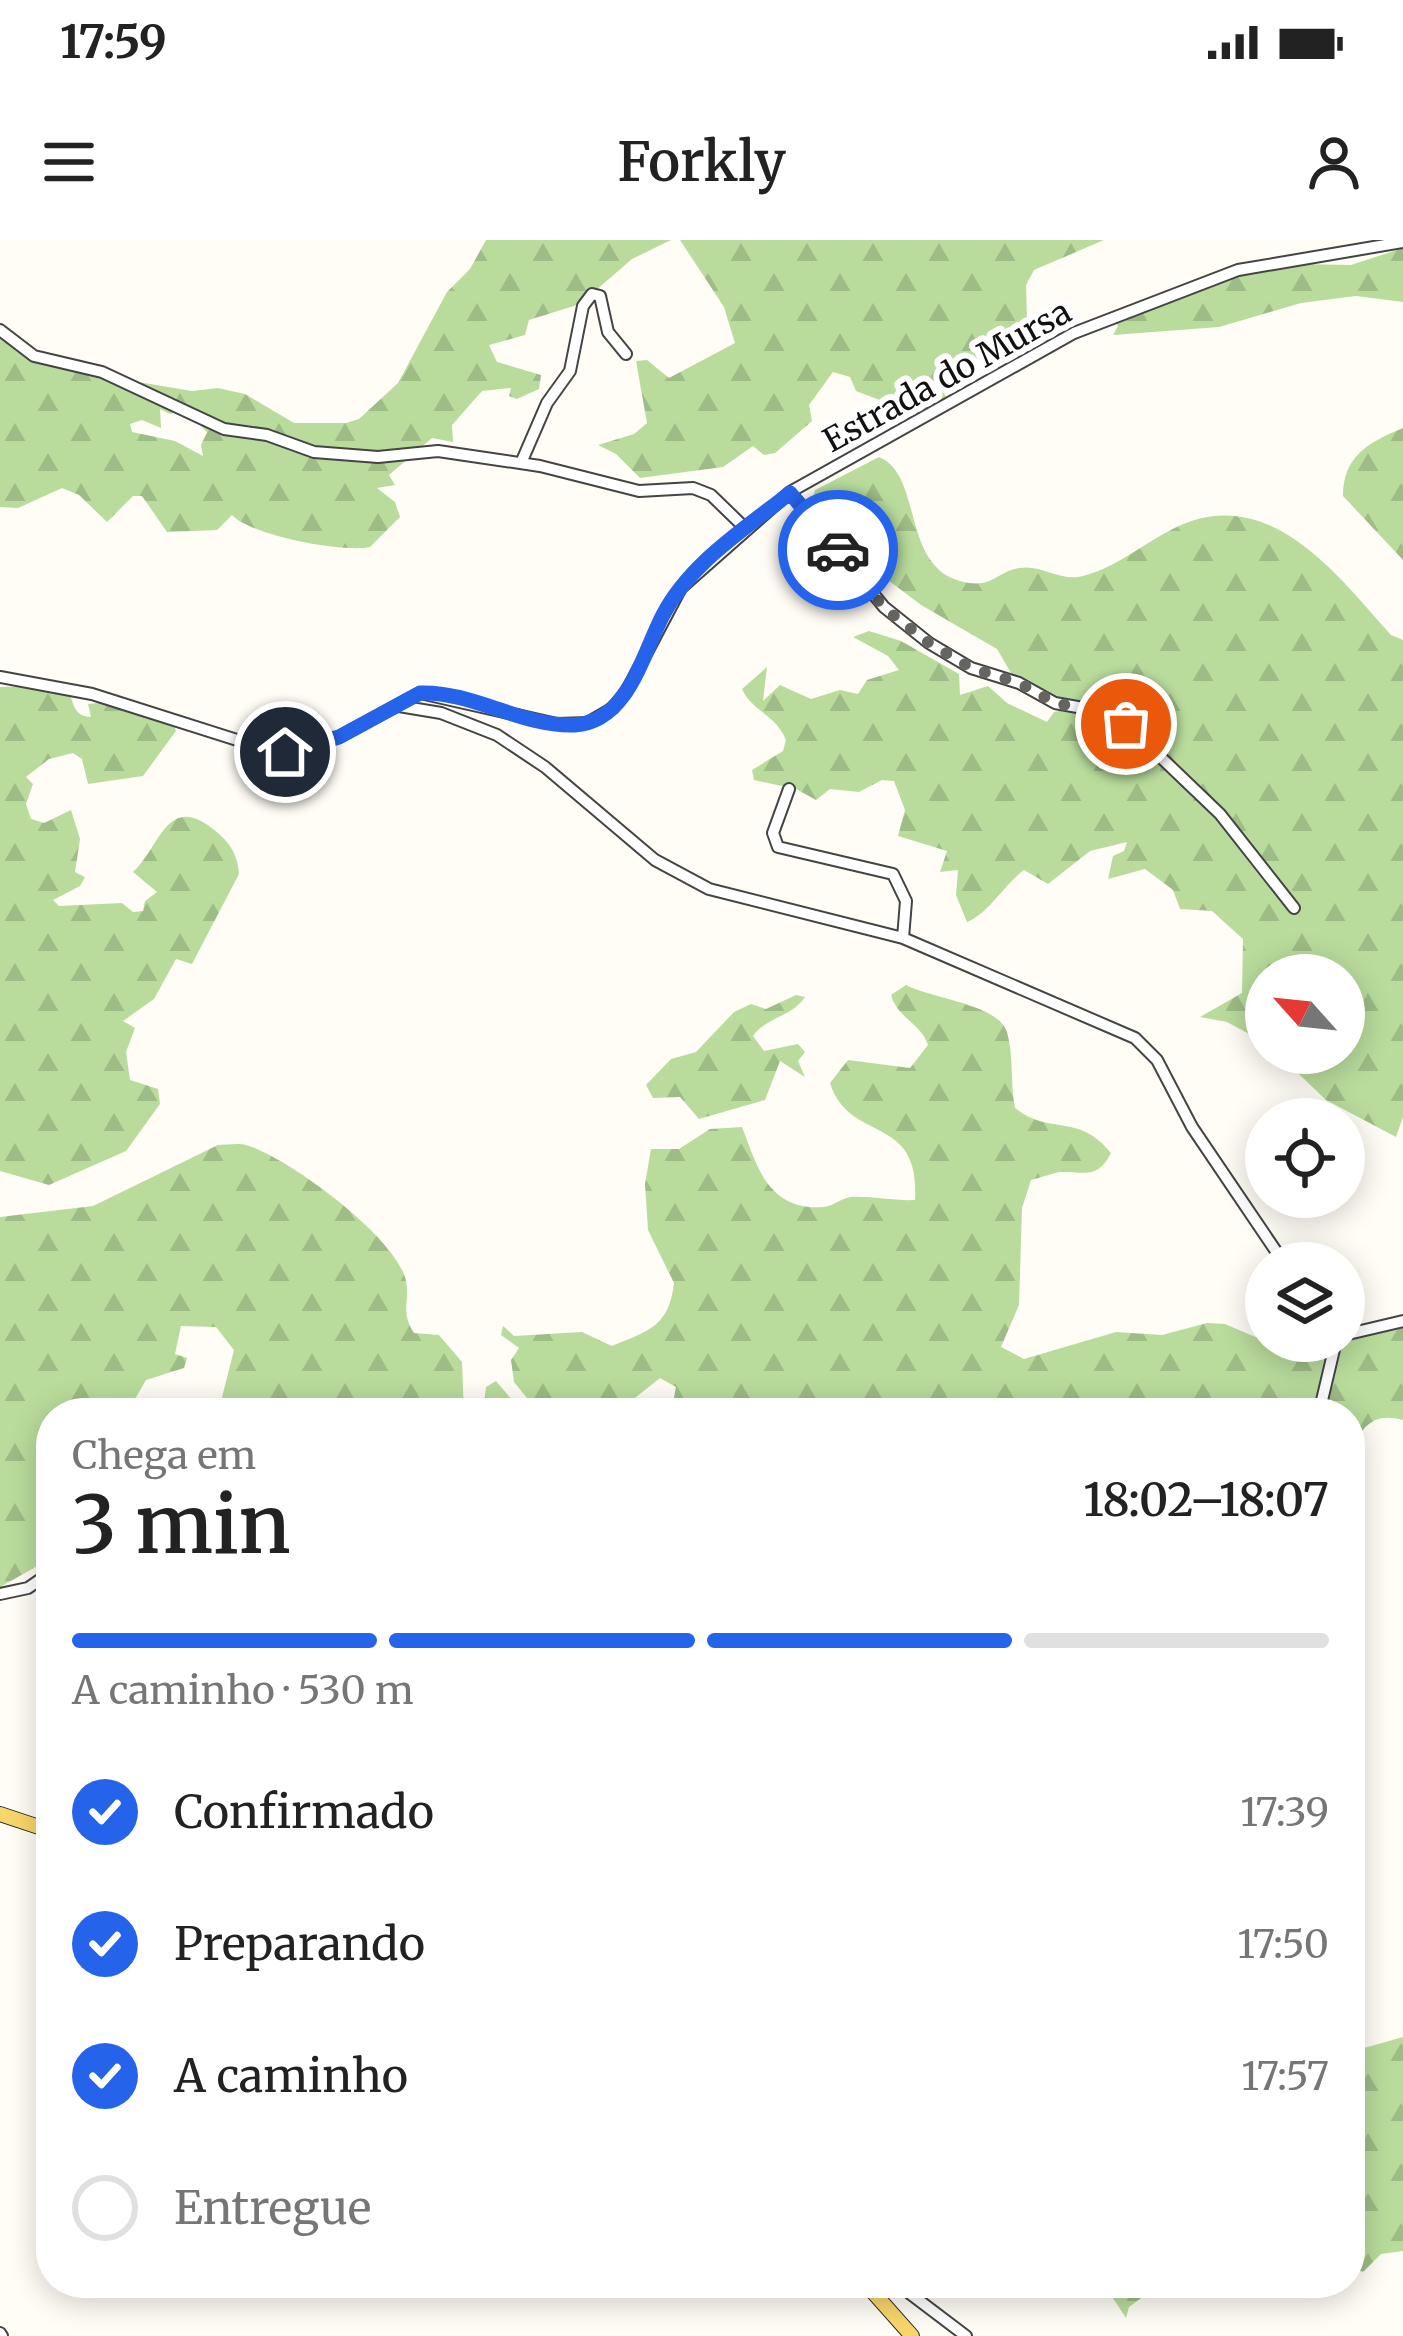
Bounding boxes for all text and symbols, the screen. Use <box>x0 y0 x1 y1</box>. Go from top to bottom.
text: 17:59 <box>60 14 167 70</box>
text: Forkly <box>617 128 786 196</box>
icon: menu <box>36 129 102 195</box>
icon: person <box>1301 129 1367 195</box>
street label: Estrada do Mursa <box>816 291 1078 461</box>
courier <box>778 490 898 610</box>
icon: car <box>805 517 871 583</box>
pin <box>1075 673 1177 775</box>
icon: bag <box>1093 691 1159 757</box>
pin <box>234 701 336 803</box>
icon: home <box>252 719 318 785</box>
north arrow <box>1245 954 1365 1074</box>
map controls <box>1245 954 1365 1362</box>
button: locate <box>1245 1098 1365 1218</box>
button: layers <box>1245 1242 1365 1362</box>
text: Chega em <box>72 1431 256 1480</box>
text: 18:02–18:07 <box>1083 1472 1329 1528</box>
text: 3 min <box>72 1476 291 1574</box>
text: A caminho · 530 m <box>72 1666 414 1715</box>
icon: check <box>72 1779 138 1845</box>
text: Confirmado <box>174 1784 434 1840</box>
text: 17:39 <box>1240 1788 1329 1837</box>
icon: check <box>72 1911 138 1977</box>
text: Preparando <box>174 1916 425 1972</box>
text: 17:50 <box>1237 1920 1329 1969</box>
icon: check <box>72 2043 138 2109</box>
text: A caminho <box>174 2048 408 2104</box>
text: 17:57 <box>1241 2052 1329 2101</box>
text: Entregue <box>174 2180 371 2236</box>

